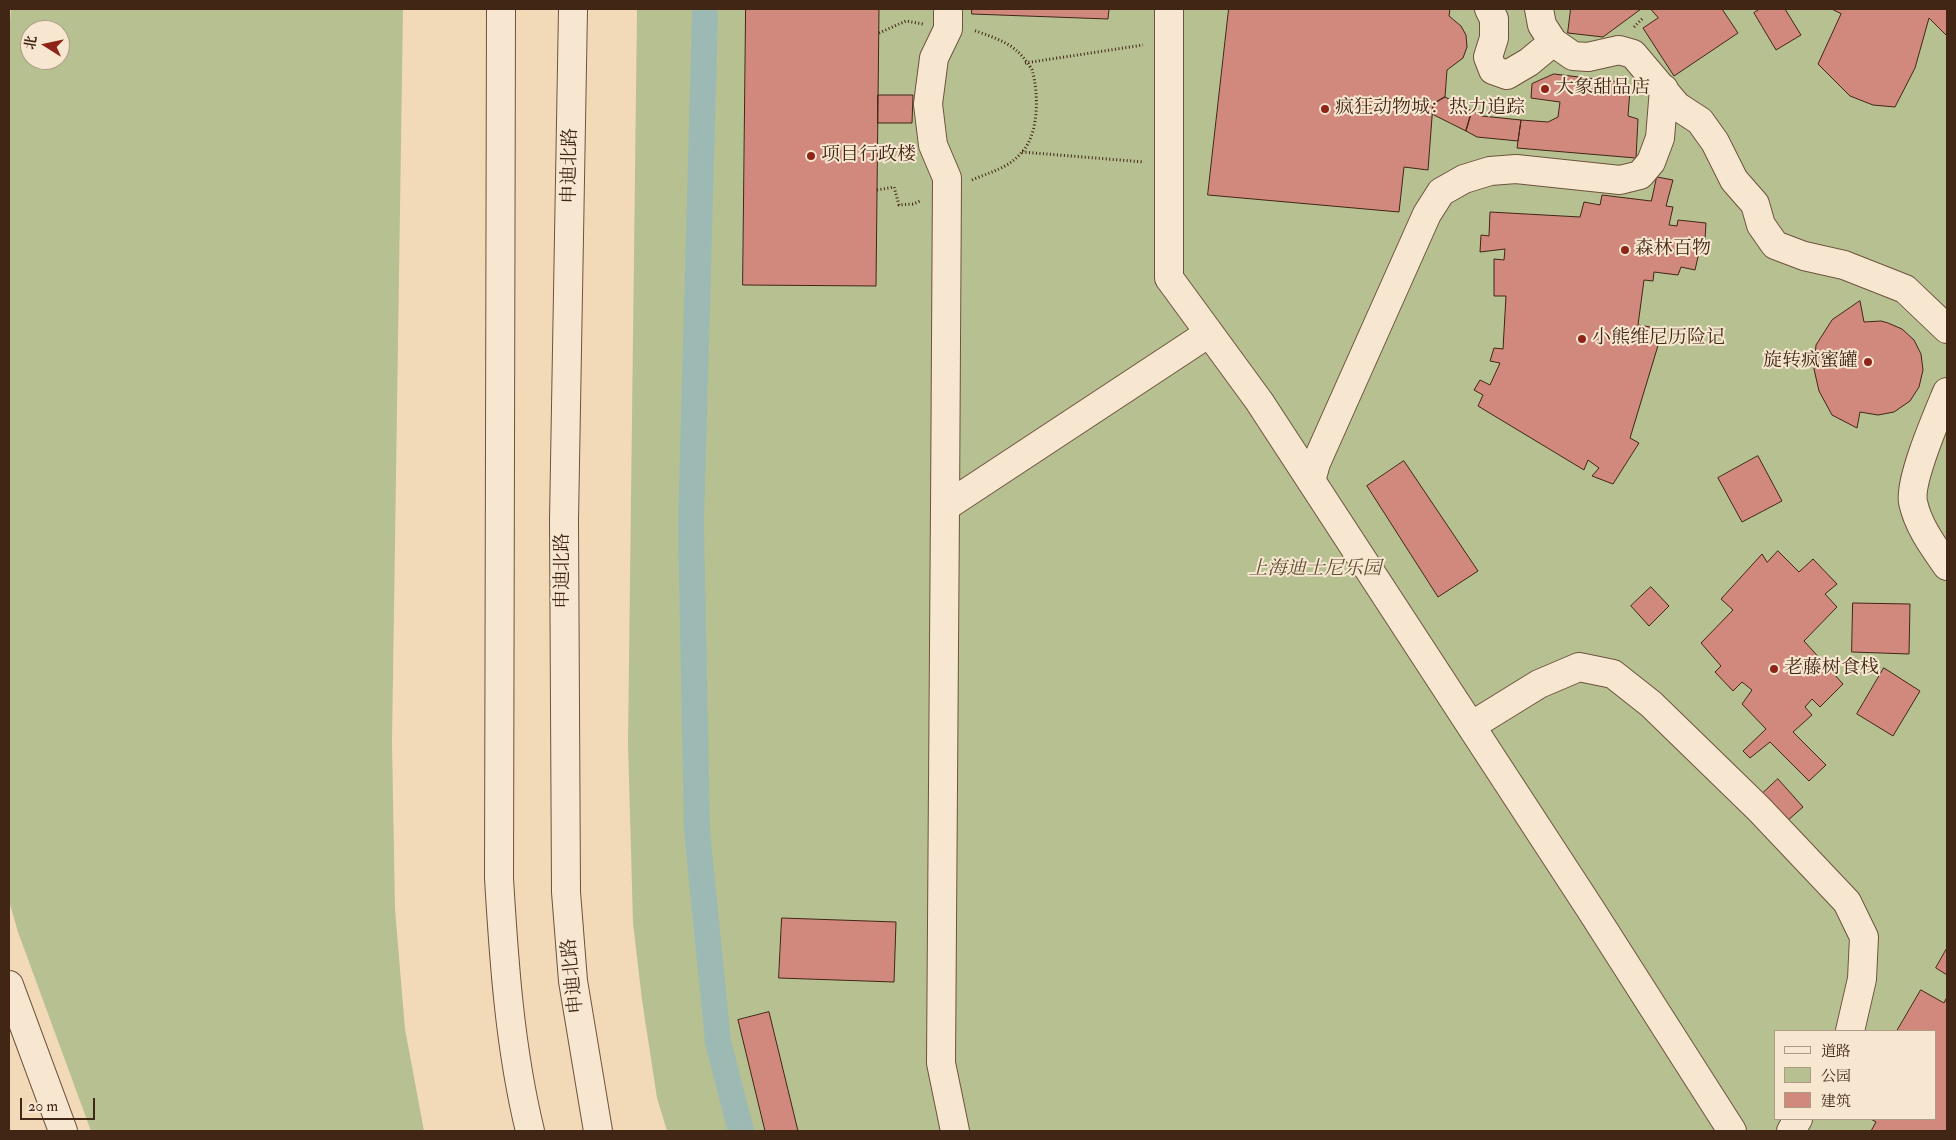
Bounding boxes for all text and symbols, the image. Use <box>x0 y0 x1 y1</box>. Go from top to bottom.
north arrow <box>20 20 70 70</box>
text: 北 <box>21 34 40 51</box>
place label: 大象甜品店 <box>1555 78 1650 100</box>
marker: 大象甜品店 <box>1539 83 1551 95</box>
place label: 疯狂动物城：热力追踪 <box>1335 98 1525 120</box>
marker: 疯狂动物城：热力追踪 <box>1319 103 1331 115</box>
street label: 申迪北路 <box>559 128 583 204</box>
place label: 项目行政楼 <box>821 145 916 167</box>
marker: 项目行政楼 <box>805 150 817 162</box>
place label: 森林百物 <box>1635 239 1711 261</box>
marker: 森林百物 <box>1619 244 1631 256</box>
place label: 小熊维尼历险记 <box>1592 328 1725 350</box>
marker: 小熊维尼历险记 <box>1576 333 1588 345</box>
place label: 旋转疯蜜罐 <box>1763 351 1858 373</box>
marker: 旋转疯蜜罐 <box>1862 356 1874 368</box>
street label: 申迪北路 <box>553 533 575 609</box>
park label: 上海迪士尼乐园 <box>1249 559 1381 581</box>
place label: 老藤树食栈 <box>1784 658 1879 680</box>
marker: 老藤树食栈 <box>1768 663 1780 675</box>
street label: 申迪北路 <box>559 937 589 1015</box>
legend <box>1774 1030 1936 1120</box>
text: 道路 <box>1821 1042 1851 1061</box>
text: 公园 <box>1821 1067 1851 1086</box>
scale bar <box>22 1088 98 1120</box>
text: 建筑 <box>1821 1092 1851 1111</box>
text: 20 m <box>28 1097 58 1116</box>

